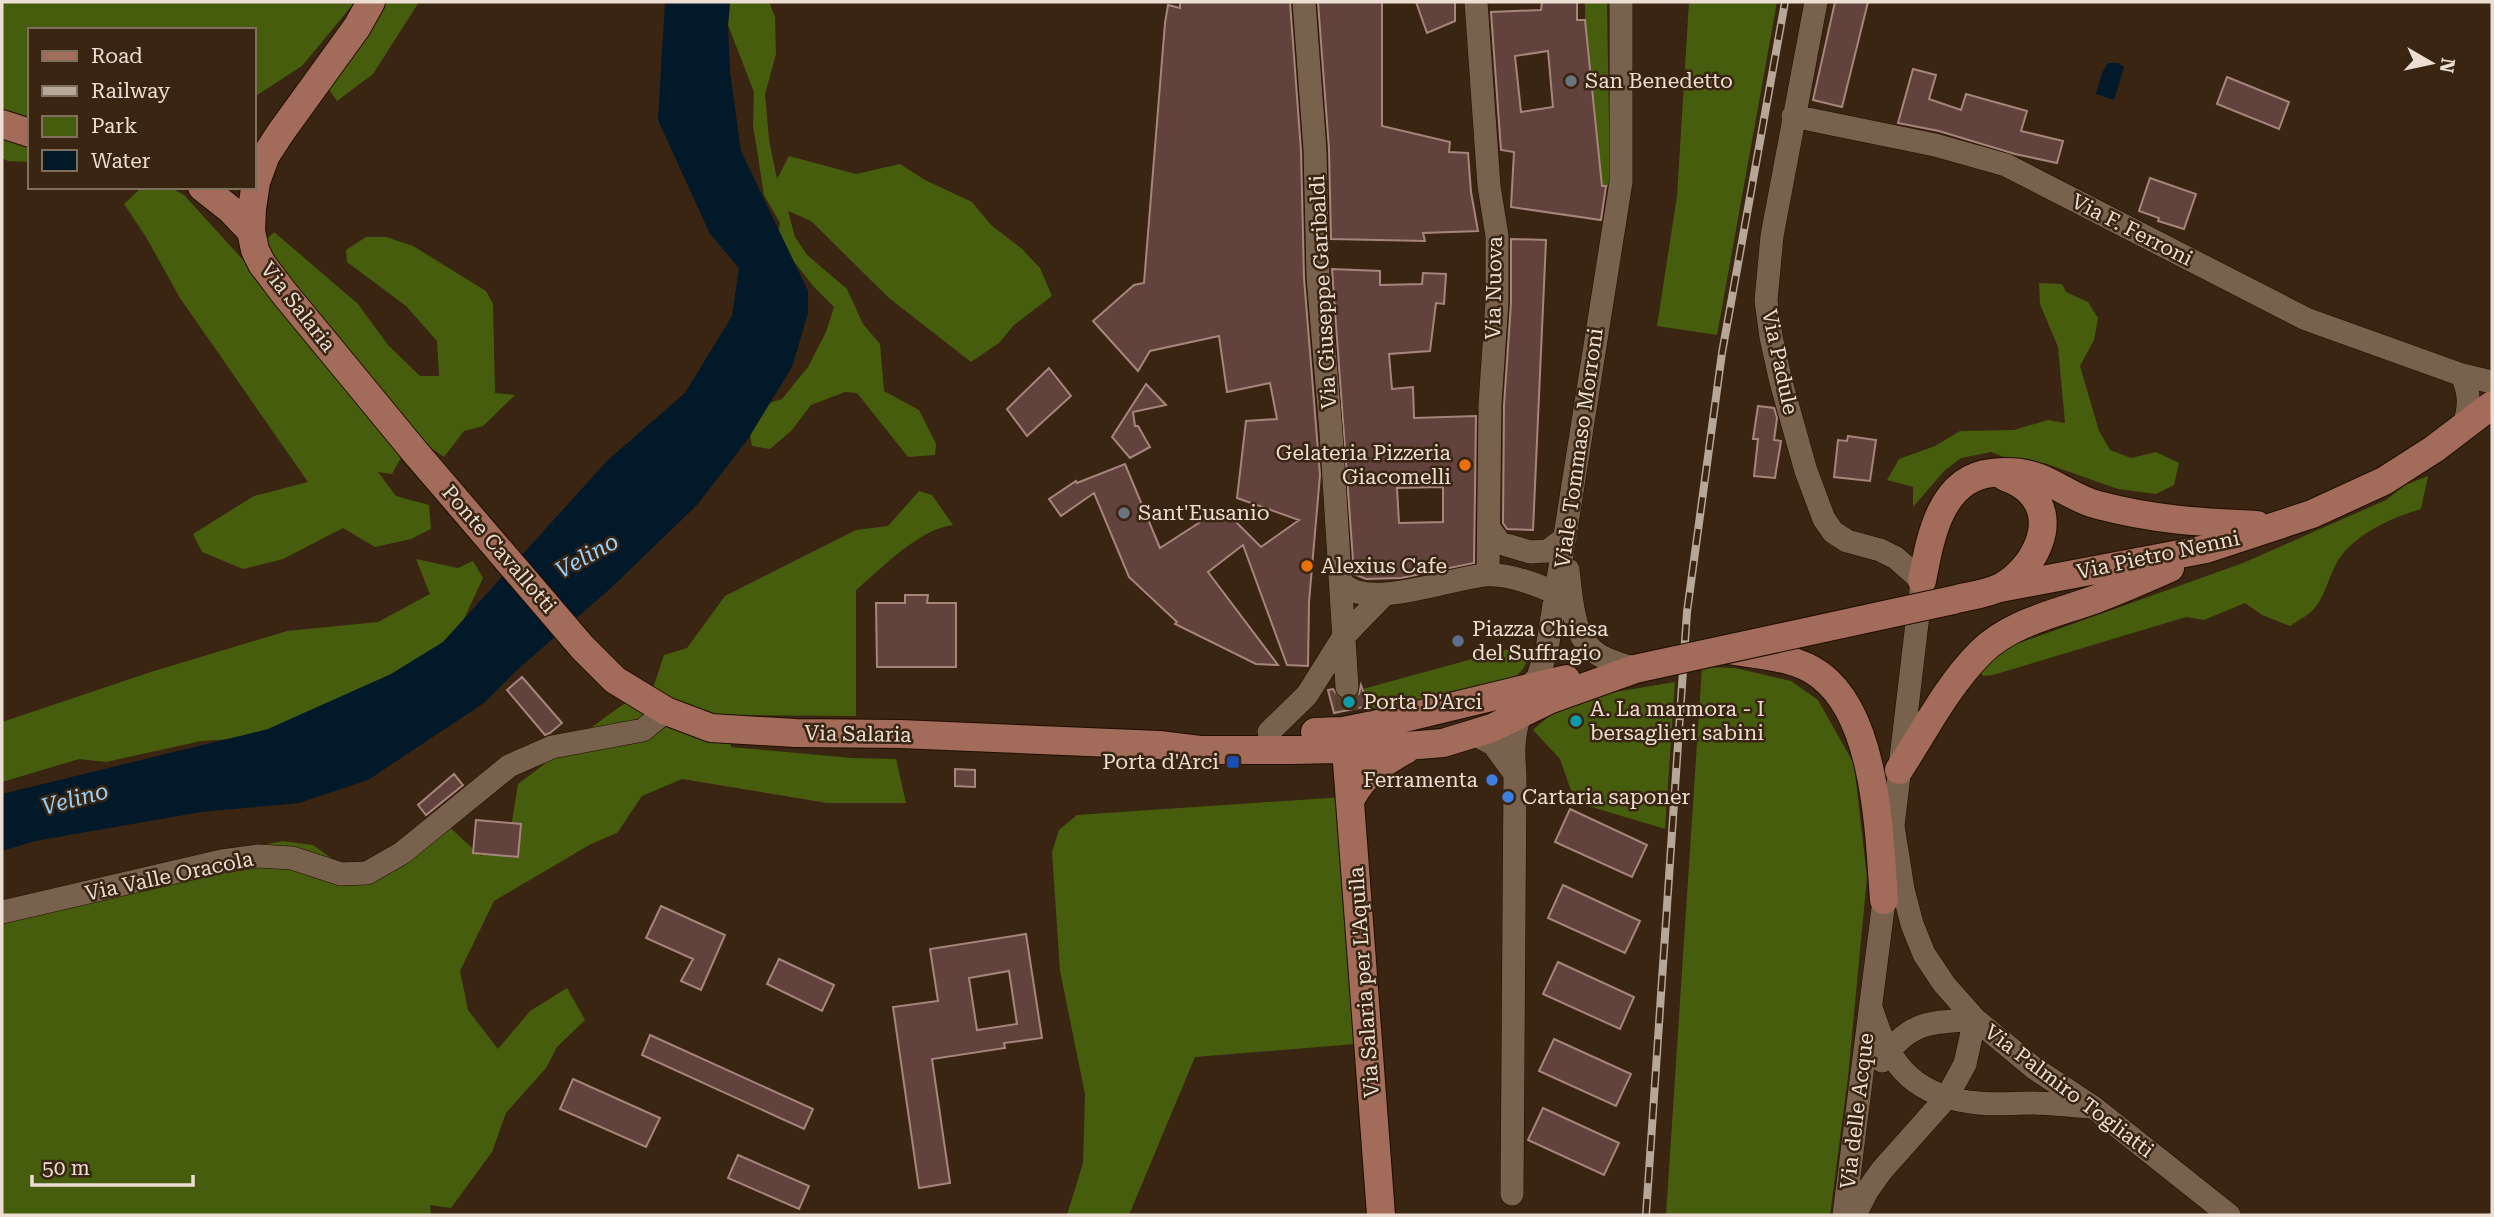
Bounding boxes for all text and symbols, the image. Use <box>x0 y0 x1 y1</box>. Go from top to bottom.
legend <box>28 28 256 189</box>
north arrow <box>2396 28 2466 98</box>
text: Road <box>91 44 143 68</box>
text: N <box>2435 57 2460 75</box>
place label: San Benedetto <box>1585 69 1733 93</box>
marker: San Benedetto <box>1563 73 1579 89</box>
text: Railway <box>91 79 171 103</box>
text: Park <box>91 114 137 138</box>
text: Water <box>91 149 151 173</box>
street label: Via Giuseppe Garibaldi <box>1305 174 1341 410</box>
street label: Via F. Ferroni <box>2067 189 2197 271</box>
street label: Via Nuova <box>1481 236 1507 340</box>
street label: Via Salaria <box>256 257 341 357</box>
street label: Via Padule <box>1757 307 1803 417</box>
street label: Viale Tommaso Morroni <box>1550 326 1608 570</box>
place label: Gelateria Pizzeria Giacomelli <box>1276 441 1452 489</box>
marker: Gelateria Pizzeria Giacomelli <box>1457 457 1473 473</box>
street label: Ponte Cavallotti <box>437 480 561 618</box>
place label: Sant'Eusanio <box>1138 501 1270 525</box>
marker: Sant'Eusanio <box>1116 505 1132 521</box>
street label: Via Pietro Nenni <box>2074 526 2242 584</box>
water label: Velino <box>551 528 623 584</box>
place label: Alexius Cafe <box>1321 554 1447 578</box>
marker: Alexius Cafe <box>1299 558 1315 574</box>
place label: Piazza Chiesa del Suffragio <box>1472 617 1609 665</box>
marker: Piazza Chiesa del Suffragio <box>1450 633 1466 649</box>
place label: Porta D'Arci <box>1363 690 1482 714</box>
marker: Porta D'Arci <box>1341 694 1357 710</box>
place label: A. La marmora - I bersaglieri sabini <box>1590 697 1765 745</box>
marker: A. La marmora - I bersaglieri sabini <box>1568 713 1584 729</box>
street label: Via Salaria <box>804 721 912 747</box>
place label: Porta d'Arci <box>1102 750 1219 774</box>
marker: Porta d'Arci <box>1225 754 1241 770</box>
place label: Ferramenta <box>1363 768 1479 792</box>
marker: Ferramenta <box>1484 772 1500 788</box>
water label: Velino <box>39 777 111 821</box>
place label: Cartaria saponer <box>1522 785 1690 809</box>
marker: Cartaria saponer <box>1500 789 1516 805</box>
street label: Via Valle Oracola <box>83 846 256 906</box>
street label: Via Salaria per L'Aquila <box>1344 865 1384 1098</box>
street label: Via Palmiro Togliatti <box>1980 1020 2159 1163</box>
street label: Via delle Acque <box>1836 1032 1878 1190</box>
scale bar <box>32 1144 192 1188</box>
text: 50 m <box>42 1156 90 1180</box>

